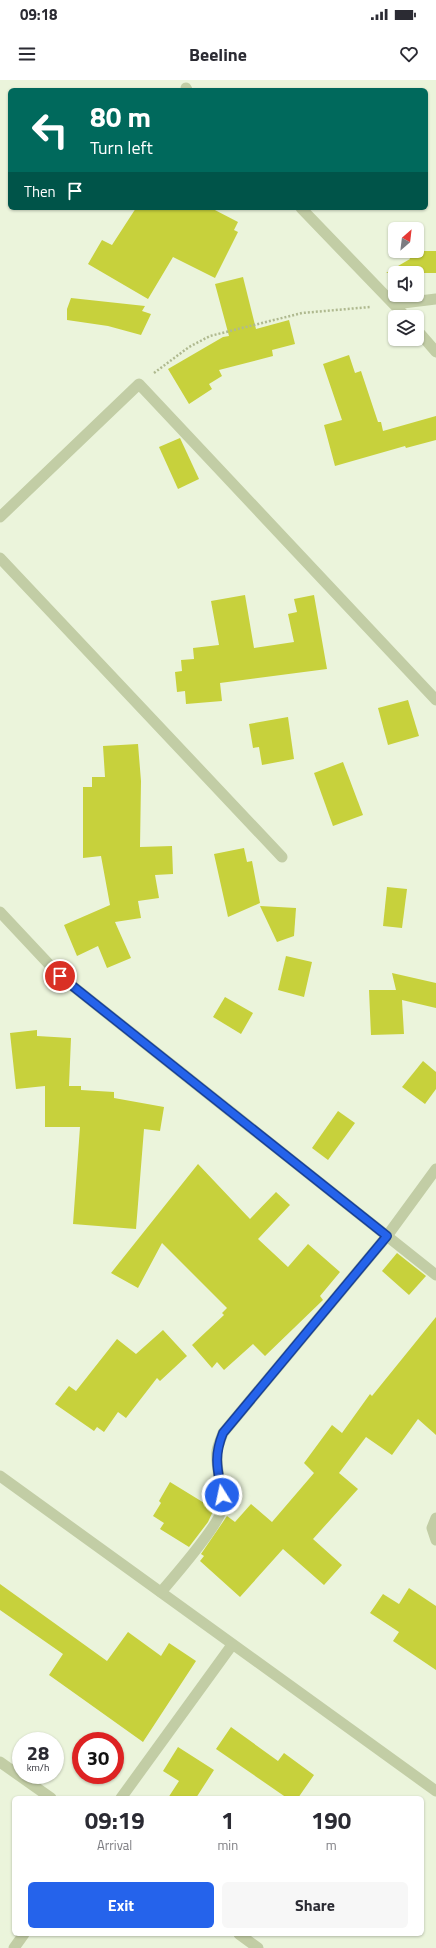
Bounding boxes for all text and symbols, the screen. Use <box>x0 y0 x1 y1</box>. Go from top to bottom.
text: 09:18 <box>20 3 57 26</box>
text: Beeline <box>189 41 247 68</box>
icon: menu <box>16 43 38 65</box>
icon: heart <box>398 43 420 65</box>
text: 80 m <box>90 95 151 138</box>
icon: left <box>24 104 76 156</box>
text: Turn left <box>90 134 153 161</box>
text: Then <box>24 180 56 203</box>
icon: arrive <box>64 180 86 202</box>
north arrow <box>388 222 424 258</box>
map controls <box>388 222 424 346</box>
button: sound <box>388 266 424 302</box>
button: layers <box>388 310 424 346</box>
pin <box>43 959 77 993</box>
icon: arrive <box>49 965 71 987</box>
position arrow <box>201 1474 243 1516</box>
speed limit sign: 30 <box>72 1732 124 1784</box>
text: 28 <box>27 1737 49 1768</box>
text: km/h <box>27 1760 49 1775</box>
text: 09:19 <box>85 1802 145 1838</box>
text: 1 <box>221 1802 235 1838</box>
text: 190 <box>311 1802 351 1838</box>
text: Arrival <box>97 1835 132 1855</box>
text: min <box>217 1835 238 1855</box>
text: m <box>326 1835 337 1855</box>
button: Exit <box>28 1882 214 1928</box>
button: Share <box>222 1882 408 1928</box>

